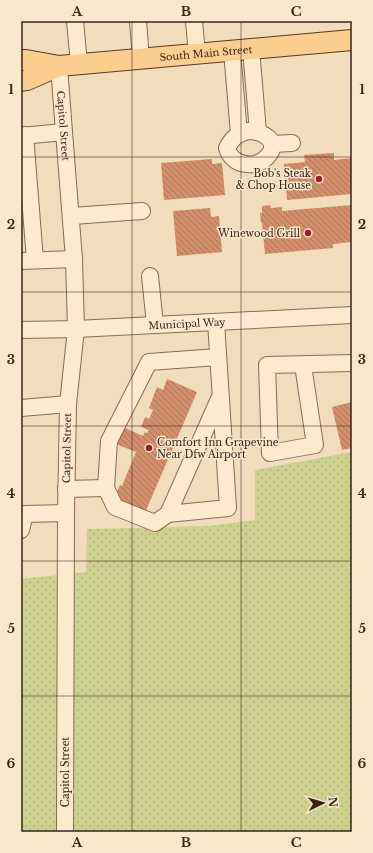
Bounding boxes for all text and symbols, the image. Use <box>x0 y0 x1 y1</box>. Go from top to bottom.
text: A <box>71 3 83 20</box>
text: B <box>181 3 191 20</box>
text: C <box>291 3 302 20</box>
street label: South Main Street <box>159 42 253 64</box>
text: 1 <box>8 81 14 98</box>
text: 1 <box>359 81 365 98</box>
street label: Capitol Street <box>54 90 73 162</box>
place label: Bob's Steak & Chop House <box>236 167 312 192</box>
marker: Bob's Steak & Chop House <box>314 174 324 184</box>
text: 2 <box>7 216 15 233</box>
text: 2 <box>358 216 366 233</box>
place label: Winewood Grill <box>217 227 300 240</box>
marker: Winewood Grill <box>303 228 313 238</box>
street label: Municipal Way <box>148 315 226 332</box>
text: 3 <box>7 351 15 368</box>
text: 3 <box>358 351 366 368</box>
street label: Capitol Street <box>60 413 74 483</box>
place label: Comfort Inn Grapevine Near Dfw Airport <box>157 436 279 461</box>
marker: Comfort Inn Grapevine Near Dfw Airport <box>144 443 154 453</box>
text: 4 <box>7 485 16 502</box>
text: 4 <box>358 485 367 502</box>
text: 5 <box>7 620 15 637</box>
text: 5 <box>358 620 366 637</box>
street label: Capitol Street <box>59 737 72 807</box>
text: 6 <box>7 755 16 772</box>
text: 6 <box>358 755 367 772</box>
north arrow <box>303 783 343 823</box>
text: N <box>326 796 340 809</box>
text: A <box>71 834 83 851</box>
text: B <box>181 834 191 851</box>
text: C <box>291 834 302 851</box>

